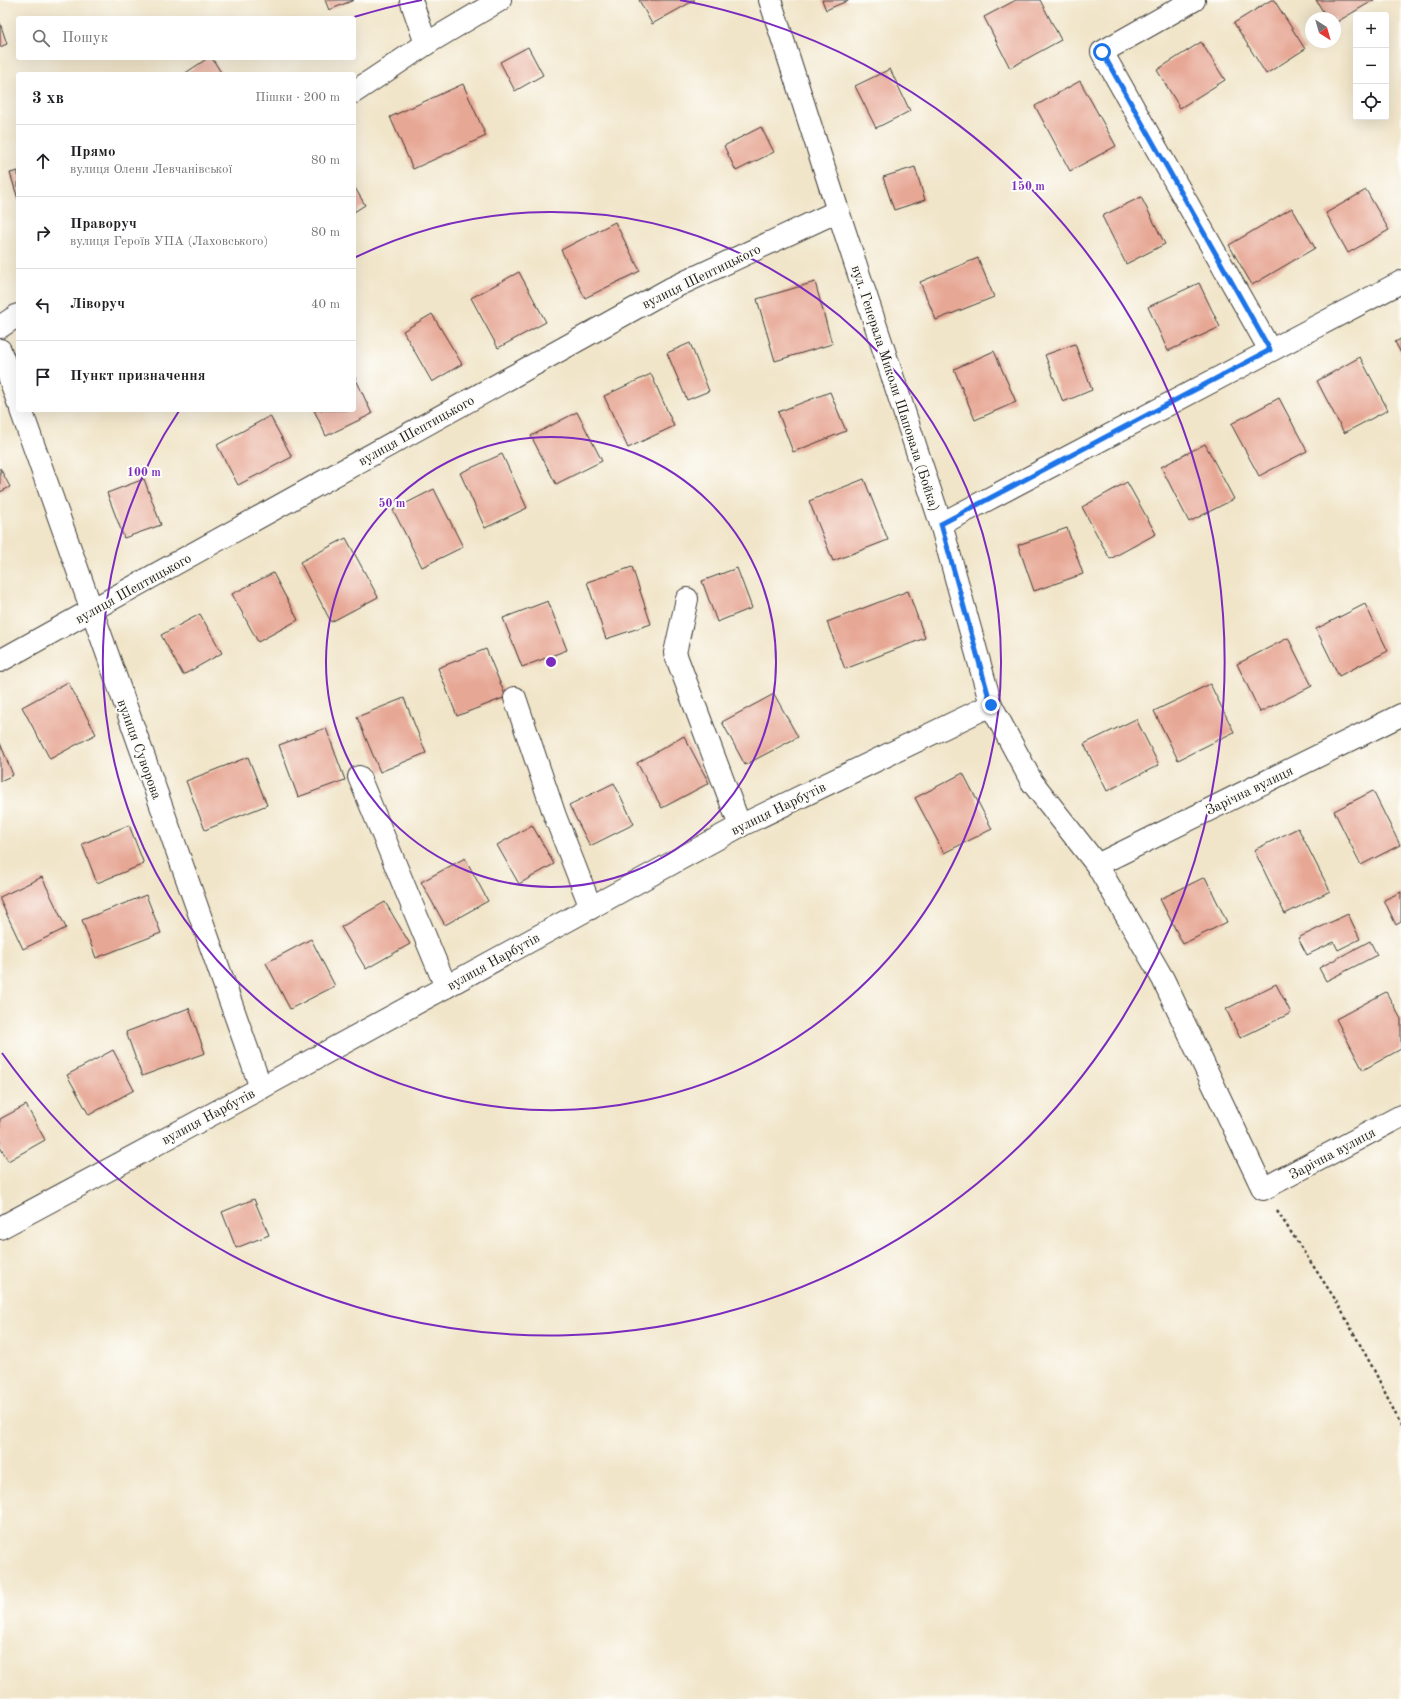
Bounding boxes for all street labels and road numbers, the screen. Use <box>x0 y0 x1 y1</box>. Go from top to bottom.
street label: вулиця Шептицького <box>640 242 763 312</box>
street label: вул. Генерала Миколи Шаповала (Бойка) <box>849 264 942 513</box>
street label: вулиця Шептицького <box>356 393 477 469</box>
street label: вулиця Шептицького <box>73 551 194 627</box>
street label: вулиця Суворова <box>115 698 164 801</box>
street label: Зарічна вулиця <box>1204 764 1295 818</box>
street label: вулиця Нарбутів <box>729 780 828 838</box>
street label: вулиця Нарбутів <box>445 931 542 993</box>
street label: вулиця Нарбутів <box>159 1086 258 1147</box>
street label: Зарічна вулиця <box>1287 1125 1378 1182</box>

